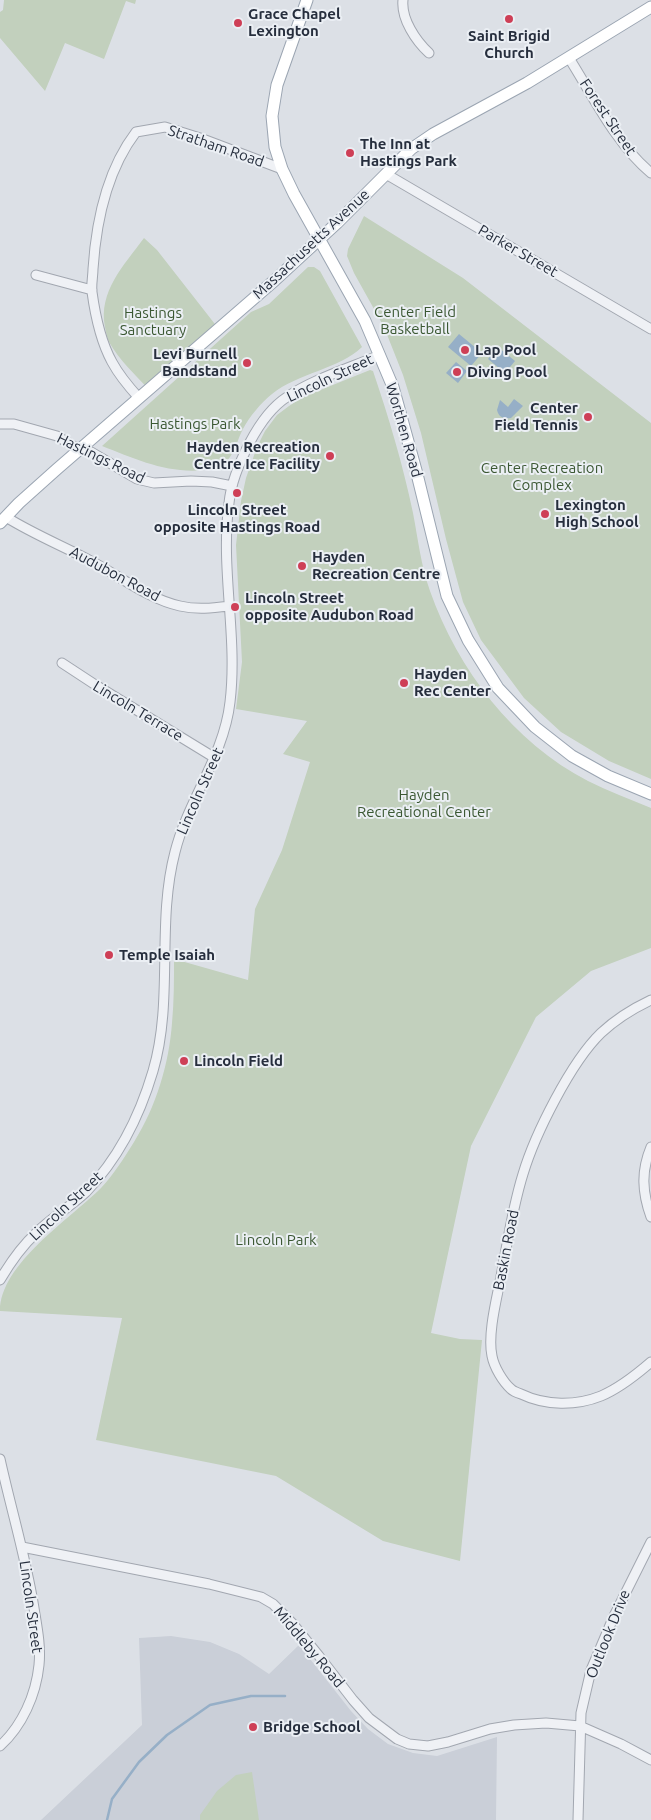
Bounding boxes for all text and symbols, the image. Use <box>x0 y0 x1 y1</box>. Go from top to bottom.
place label: Grace Chapel Lexington <box>248 5 341 40</box>
marker: Saint Brigid Church <box>503 13 515 25</box>
marker: Grace Chapel Lexington <box>232 17 244 29</box>
place label: Saint Brigid Church <box>468 27 550 62</box>
street label: Forest Street <box>576 75 640 159</box>
street label: Stratham Road <box>166 121 266 171</box>
place label: The Inn at Hastings Park <box>360 135 457 170</box>
marker: The Inn at Hastings Park <box>344 147 356 159</box>
street label: Massachusetts Avenue <box>249 185 373 303</box>
street label: Parker Street <box>475 221 561 281</box>
park label: Center Field Basketball <box>374 303 456 338</box>
park label: Hastings Sanctuary <box>120 304 186 339</box>
place label: Lap Pool <box>475 341 536 359</box>
marker: Lap Pool <box>459 344 471 356</box>
place label: Levi Burnell Bandstand <box>153 345 237 380</box>
street label: Lincoln Street <box>284 350 376 406</box>
marker: Levi Burnell Bandstand <box>241 357 253 369</box>
place label: Diving Pool <box>467 363 547 381</box>
marker: Diving Pool <box>451 366 463 378</box>
street label: Worthen Road <box>382 381 426 479</box>
place label: Center Field Tennis <box>494 399 578 434</box>
marker: Center Field Tennis <box>582 411 594 423</box>
park label: Hastings Park <box>149 415 241 433</box>
street label: Hastings Road <box>54 429 148 487</box>
place label: Hayden Recreation Centre Ice Facility <box>187 438 320 473</box>
marker: Hayden Recreation Centre Ice Facility <box>324 450 336 462</box>
park label: Center Recreation Complex <box>481 459 603 494</box>
marker: Lincoln Street opposite Hastings Road <box>231 487 243 499</box>
place label: Lexington High School <box>555 496 638 531</box>
place label: Lincoln Street opposite Hastings Road <box>154 501 320 536</box>
marker: Lexington High School <box>539 508 551 520</box>
street label: Audubon Road <box>67 543 163 605</box>
place label: Hayden Recreation Centre <box>312 548 440 583</box>
marker: Hayden Recreation Centre <box>296 560 308 572</box>
place label: Lincoln Street opposite Audubon Road <box>245 589 414 624</box>
marker: Lincoln Street opposite Audubon Road <box>229 601 241 613</box>
place label: Hayden Rec Center <box>414 665 491 700</box>
street label: Lincoln Terrace <box>90 677 186 745</box>
marker: Hayden Rec Center <box>398 677 410 689</box>
street label: Lincoln Street <box>173 745 227 837</box>
park label: Hayden Recreational Center <box>357 786 491 821</box>
place label: Temple Isaiah <box>119 946 215 964</box>
marker: Temple Isaiah <box>103 949 115 961</box>
place label: Lincoln Field <box>194 1052 283 1070</box>
marker: Lincoln Field <box>178 1055 190 1067</box>
street label: Lincoln Street <box>26 1168 106 1244</box>
street label: Baskin Road <box>489 1208 523 1292</box>
park label: Lincoln Park <box>235 1231 317 1249</box>
street label: Lincoln Street <box>16 1560 46 1654</box>
street label: Outlook Drive <box>582 1587 634 1681</box>
street label: Middleby Road <box>270 1603 348 1691</box>
place label: Bridge School <box>263 1718 361 1736</box>
marker: Bridge School <box>247 1721 259 1733</box>

